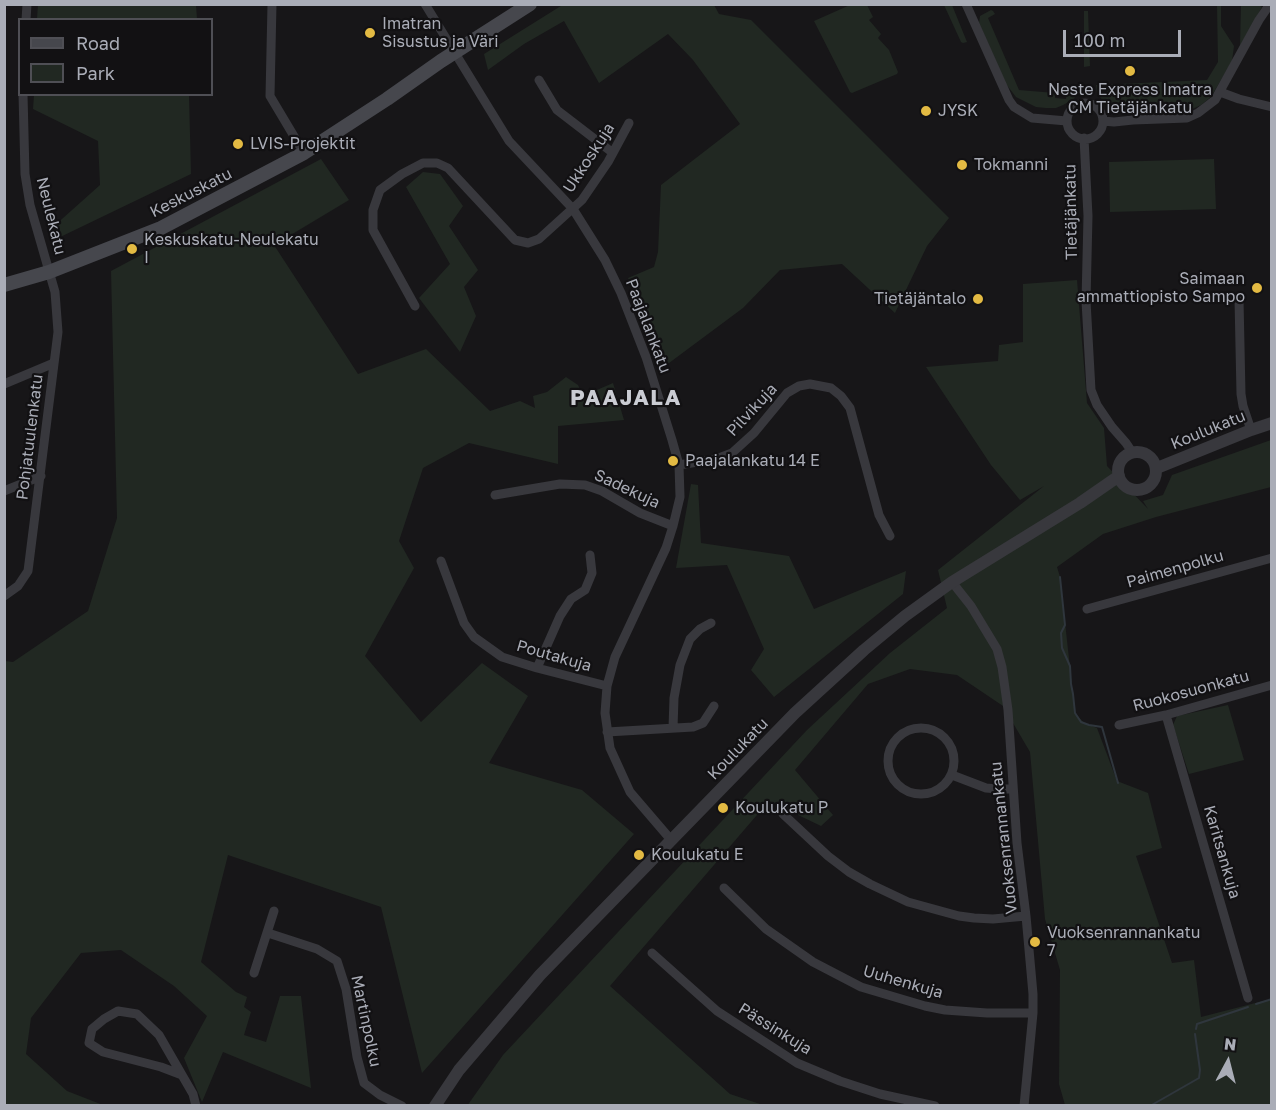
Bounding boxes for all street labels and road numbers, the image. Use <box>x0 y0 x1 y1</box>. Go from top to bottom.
street label: Ukkoskuja <box>559 119 619 197</box>
street label: Keskuskatu <box>147 164 235 222</box>
street label: Tietäjänkatu <box>1061 164 1081 260</box>
street label: Neulekatu <box>32 175 70 257</box>
street label: Paajalankatu <box>621 276 675 376</box>
street label: Pohjatuulenkatu <box>13 373 47 501</box>
street label: Pilvikuja <box>723 380 781 440</box>
street label: Koulukatu <box>1168 406 1248 454</box>
street label: Sadekuja <box>591 465 663 513</box>
street label: Paimenpolku <box>1124 546 1226 592</box>
street label: Poutakuja <box>514 636 594 676</box>
street label: Ruokosuonkatu <box>1131 666 1251 716</box>
street label: Koulukatu <box>704 714 772 784</box>
street label: Vuoksenrannankatu <box>986 761 1022 915</box>
street label: Karitsankuja <box>1200 803 1244 901</box>
street label: Uuhenkuja <box>861 961 945 1003</box>
street label: Martinpolku <box>347 973 385 1069</box>
street label: Pässinkuja <box>735 999 815 1059</box>

